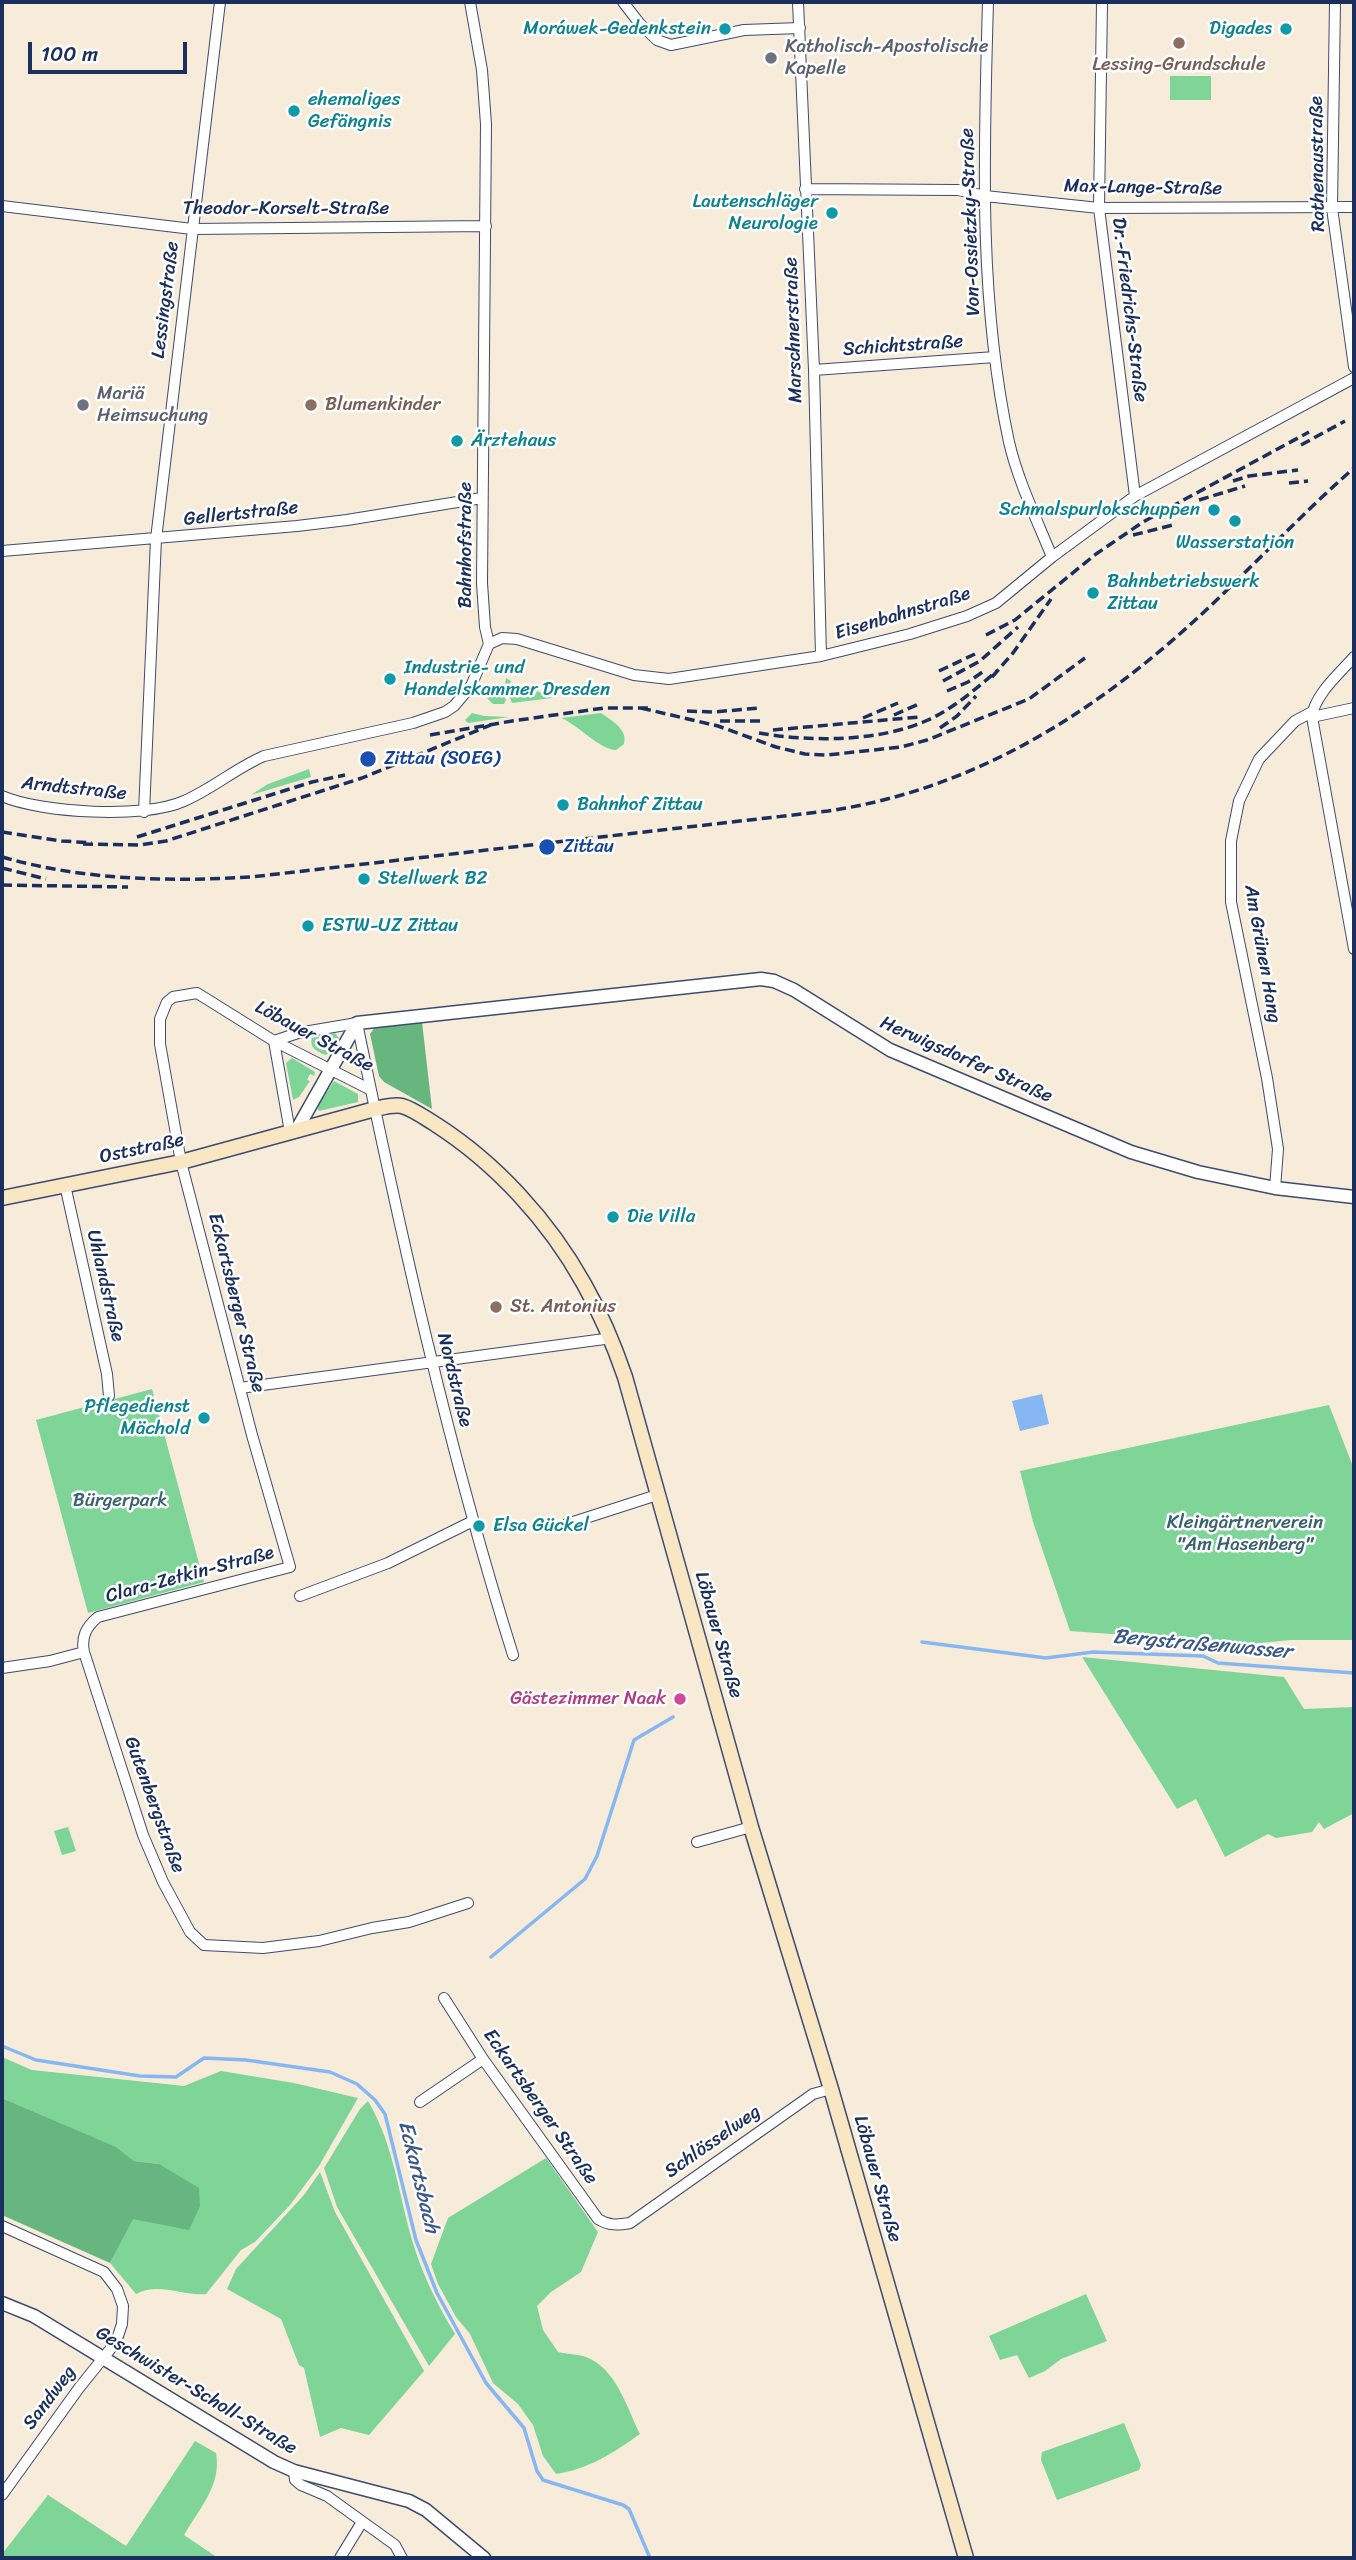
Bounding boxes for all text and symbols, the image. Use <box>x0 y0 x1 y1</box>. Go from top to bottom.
place label: Moráwek-Gedenkstein <box>523 18 711 40</box>
place label: Digades <box>1209 18 1272 40</box>
marker: Moráwek-Gedenkstein <box>717 21 733 37</box>
marker: Digades <box>1278 21 1294 37</box>
scale bar <box>32 28 191 72</box>
text: 100 m <box>41 35 98 73</box>
marker: Lessing-Grundschule <box>1171 35 1187 51</box>
place label: Katholisch-Apostolische Kapelle <box>785 36 988 80</box>
marker: Katholisch-Apostolische Kapelle <box>763 50 779 66</box>
place label: Lessing-Grundschule <box>1092 54 1266 76</box>
place label: ehemaliges Gefängnis <box>308 89 400 133</box>
street label: Rathenaustraße <box>1305 96 1331 232</box>
marker: ehemaliges Gefängnis <box>286 103 302 119</box>
street label: Von-Ossietzky-Straße <box>956 128 986 316</box>
street label: Max-Lange-Straße <box>1064 175 1222 201</box>
place label: Lautenschläger Neurologie <box>692 191 818 235</box>
street label: Theodor-Korselt-Straße <box>183 198 389 220</box>
marker: Lautenschläger Neurologie <box>824 205 840 221</box>
street label: Dr.-Friedrichs-Straße <box>1106 216 1152 404</box>
street label: Lessingstraße <box>148 240 184 360</box>
street label: Marschnerstraße <box>780 257 808 403</box>
street label: Schichtstraße <box>842 330 964 362</box>
place label: Mariä Heimsuchung <box>97 383 208 427</box>
place label: Blumenkinder <box>325 394 440 416</box>
marker: Mariä Heimsuchung <box>75 397 91 413</box>
marker: Blumenkinder <box>303 397 319 413</box>
place label: Ärztehaus <box>471 430 556 452</box>
marker: Ärztehaus <box>449 433 465 449</box>
street label: Bahnhofstraße <box>455 482 477 608</box>
street label: Gellertstraße <box>183 497 299 531</box>
place label: Schmalspurlokschuppen <box>999 499 1200 521</box>
marker: Schmalspurlokschuppen <box>1206 502 1222 518</box>
marker: Wasserstation <box>1227 513 1243 529</box>
place label: Wasserstation <box>1176 532 1294 554</box>
place label: Bahnbetriebswerk Zittau <box>1107 571 1259 615</box>
street label: Eisenbahnstraße <box>832 583 974 645</box>
marker: Bahnbetriebswerk Zittau <box>1085 585 1101 601</box>
place label: Industrie- und Handelskammer Dresden <box>404 657 610 701</box>
marker: Industrie- und Handelskammer Dresden <box>382 671 398 687</box>
place label: Zittau (SOEG) <box>384 748 500 770</box>
marker: Zittau (SOEG) <box>358 749 378 769</box>
street label: Arndtstraße <box>20 772 128 806</box>
place label: Bahnhof Zittau <box>577 794 703 816</box>
marker: Bahnhof Zittau <box>555 797 571 813</box>
place label: Zittau <box>563 836 614 858</box>
marker: Zittau <box>537 837 557 857</box>
place label: Stellwerk B2 <box>378 868 487 890</box>
marker: Stellwerk B2 <box>356 871 372 887</box>
street label: Am Grünen Hang <box>1239 883 1285 1025</box>
place label: ESTW-UZ Zittau <box>322 915 458 937</box>
marker: ESTW-UZ Zittau <box>300 918 316 934</box>
street label: Löbauer Straße <box>251 996 377 1078</box>
street label: Herwigsdorfer Straße <box>876 1012 1056 1108</box>
street label: Oststraße <box>98 1129 186 1169</box>
place label: Die Villa <box>627 1206 695 1228</box>
marker: Die Villa <box>605 1209 621 1225</box>
street label: Eckartsberger Straße <box>203 1211 269 1395</box>
street label: Uhlandstraße <box>81 1228 129 1344</box>
place label: St. Antonius <box>510 1296 616 1318</box>
marker: St. Antonius <box>488 1299 504 1315</box>
street label: Nordstraße <box>431 1331 477 1429</box>
place label: Pflegedienst Mächold <box>84 1396 190 1440</box>
marker: Pflegedienst Mächold <box>196 1410 212 1426</box>
park label: Bürgerpark <box>73 1490 167 1512</box>
park label: Kleingärtnerverein "Am Hasenberg" <box>1167 1512 1323 1556</box>
place label: Elsa Gückel <box>493 1515 589 1537</box>
marker: Elsa Gückel <box>471 1518 487 1534</box>
street label: Clara-Zetkin-Straße <box>103 1542 277 1608</box>
street label: Löbauer Straße <box>689 1569 747 1701</box>
water label: Bergstraßenwasser <box>1112 1625 1292 1665</box>
place label: Gästezimmer Naak <box>510 1688 666 1710</box>
marker: Gästezimmer Naak <box>672 1691 688 1707</box>
street label: Gutenbergstraße <box>119 1734 189 1876</box>
street label: Eckartsberger Straße <box>478 2025 602 2189</box>
street label: Schlösselweg <box>661 2101 765 2183</box>
street label: Löbauer Straße <box>848 2113 906 2245</box>
water label: Eckartsbach <box>392 2118 444 2236</box>
street label: Geschwister-Scholl-Straße <box>91 2322 301 2460</box>
street label: Sandweg <box>19 2362 81 2434</box>

